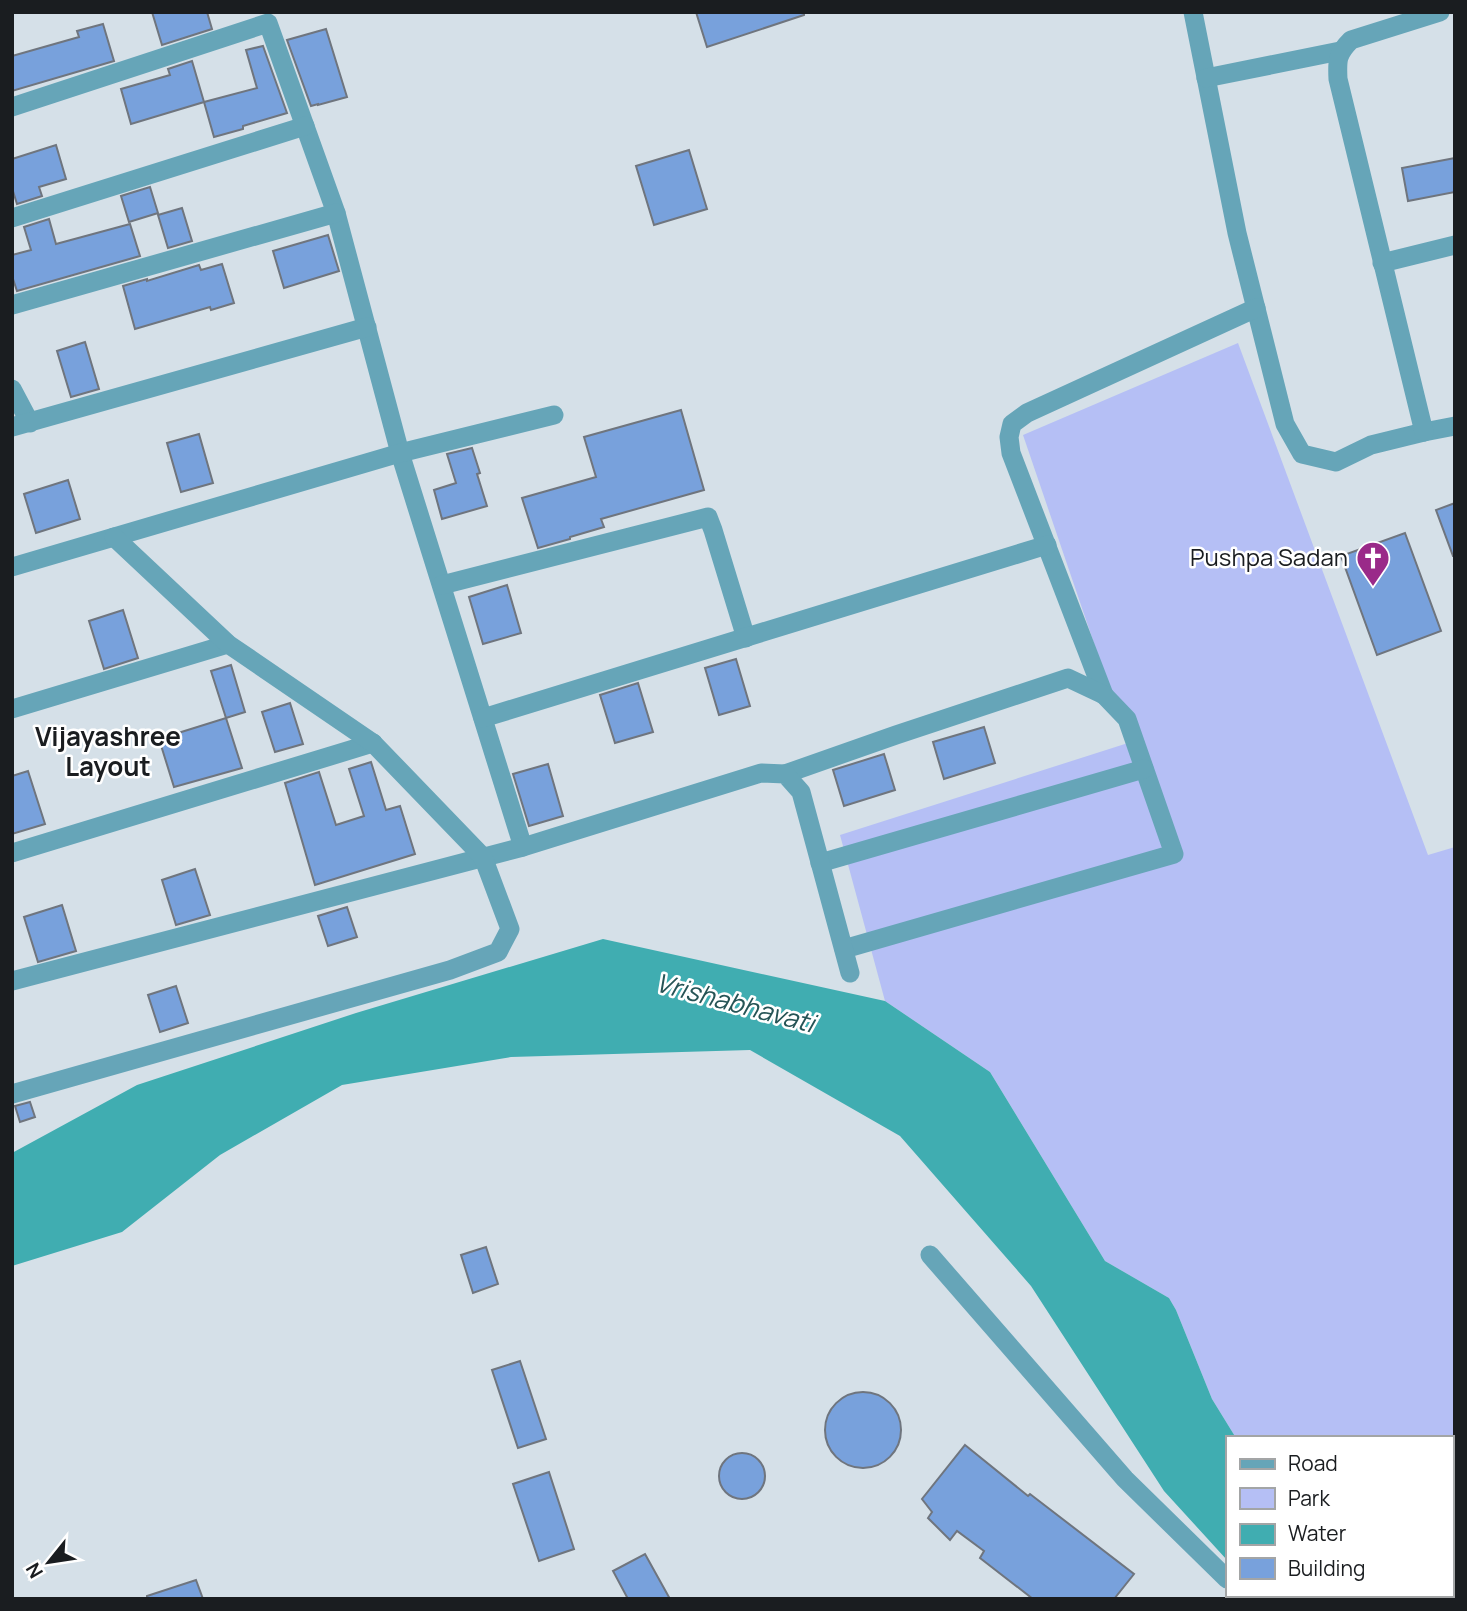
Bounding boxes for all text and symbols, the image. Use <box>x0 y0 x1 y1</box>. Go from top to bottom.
church icon: Pushpa Sadan <box>1354 539 1392 588</box>
place label: Pushpa Sadan <box>1190 540 1348 573</box>
district label: Vijayashree Layout <box>35 718 181 784</box>
water label: Vrishabhavati <box>652 964 821 1041</box>
legend <box>1226 1436 1453 1597</box>
text: Road <box>1288 1449 1338 1477</box>
text: Park <box>1288 1484 1330 1512</box>
text: Water <box>1288 1519 1347 1547</box>
north arrow <box>14 1527 84 1597</box>
text: Building <box>1288 1554 1365 1582</box>
text: N <box>20 1558 49 1583</box>

